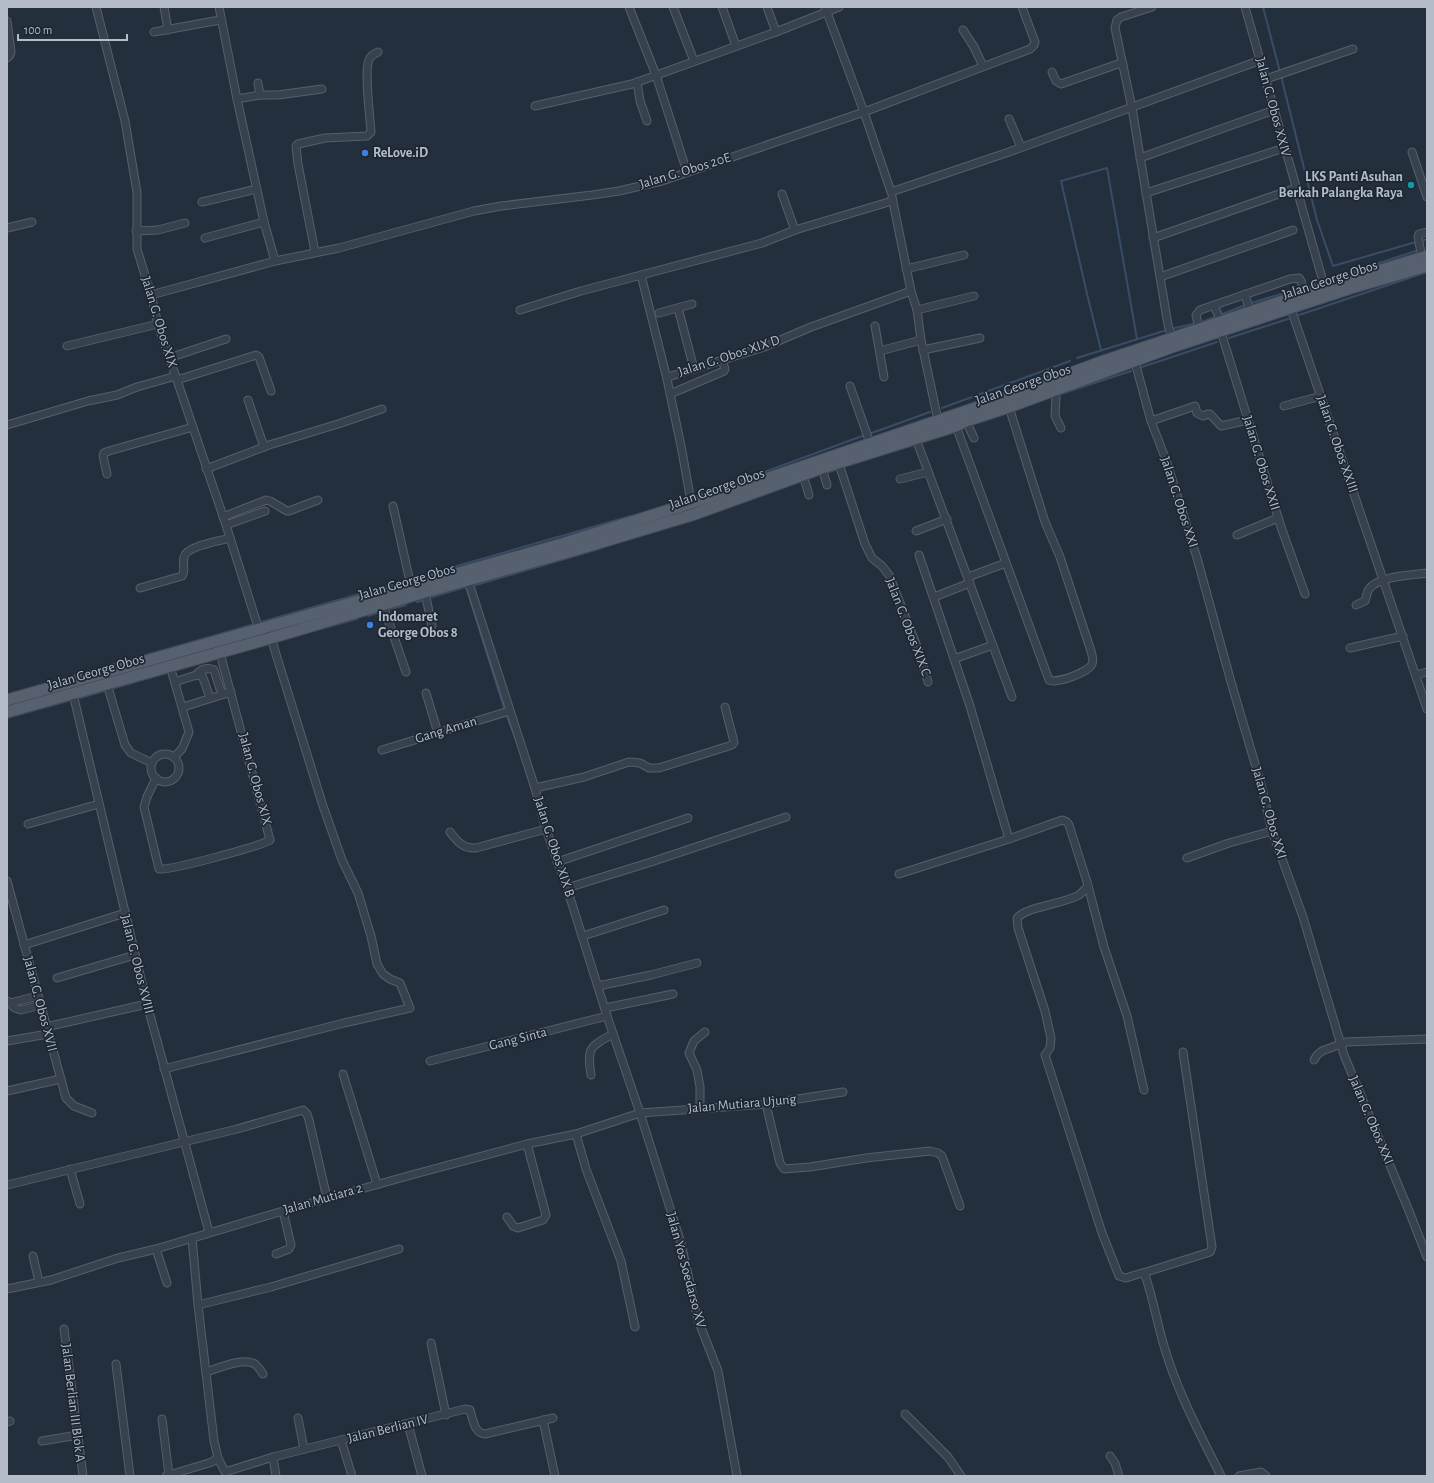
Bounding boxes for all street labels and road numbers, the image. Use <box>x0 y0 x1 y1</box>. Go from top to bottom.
street label: Jalan G. Obos XXIV <box>1253 56 1293 158</box>
street label: Jalan G. Obos 20E <box>638 150 733 192</box>
street label: Jalan George Obos <box>1281 258 1379 302</box>
street label: Jalan G. Obos XIX <box>138 275 180 369</box>
street label: Jalan G. Obos XIX D <box>676 333 782 379</box>
street label: Jalan George Obos <box>974 362 1072 408</box>
street label: Jalan G. Obos XXIII <box>1314 393 1360 495</box>
street label: Jalan G. Obos XXII <box>1240 414 1282 512</box>
street label: Jalan G. Obos XXI <box>1158 455 1200 549</box>
street label: Jalan George Obos <box>668 466 766 512</box>
street label: Jalan George Obos <box>357 562 457 602</box>
street label: Jalan G. Obos XIX C <box>883 576 933 678</box>
street label: Jalan George Obos <box>46 652 146 692</box>
street label: Gang Aman <box>414 714 478 746</box>
street label: Jalan G. Obos XIX <box>236 731 274 827</box>
street label: Jalan G. Obos XXI <box>1249 766 1289 860</box>
street label: Jalan G. Obos XIX B <box>531 795 577 899</box>
street label: Jalan G. Obos XVIII <box>118 913 156 1015</box>
street label: Jalan G. Obos XVII <box>21 955 59 1053</box>
street label: Gang Sinta <box>488 1025 549 1053</box>
street label: Jalan G. Obos XXI <box>1346 1074 1396 1166</box>
street label: Jalan Mutiara Ujung <box>687 1092 797 1116</box>
street label: Jalan Mutiara 2 <box>282 1181 364 1217</box>
street label: Jalan Yos Soedarso XV <box>664 1211 708 1329</box>
street label: Jalan Berlian III Blok A <box>59 1343 87 1463</box>
street label: Jalan Berlian IV <box>346 1412 430 1446</box>

